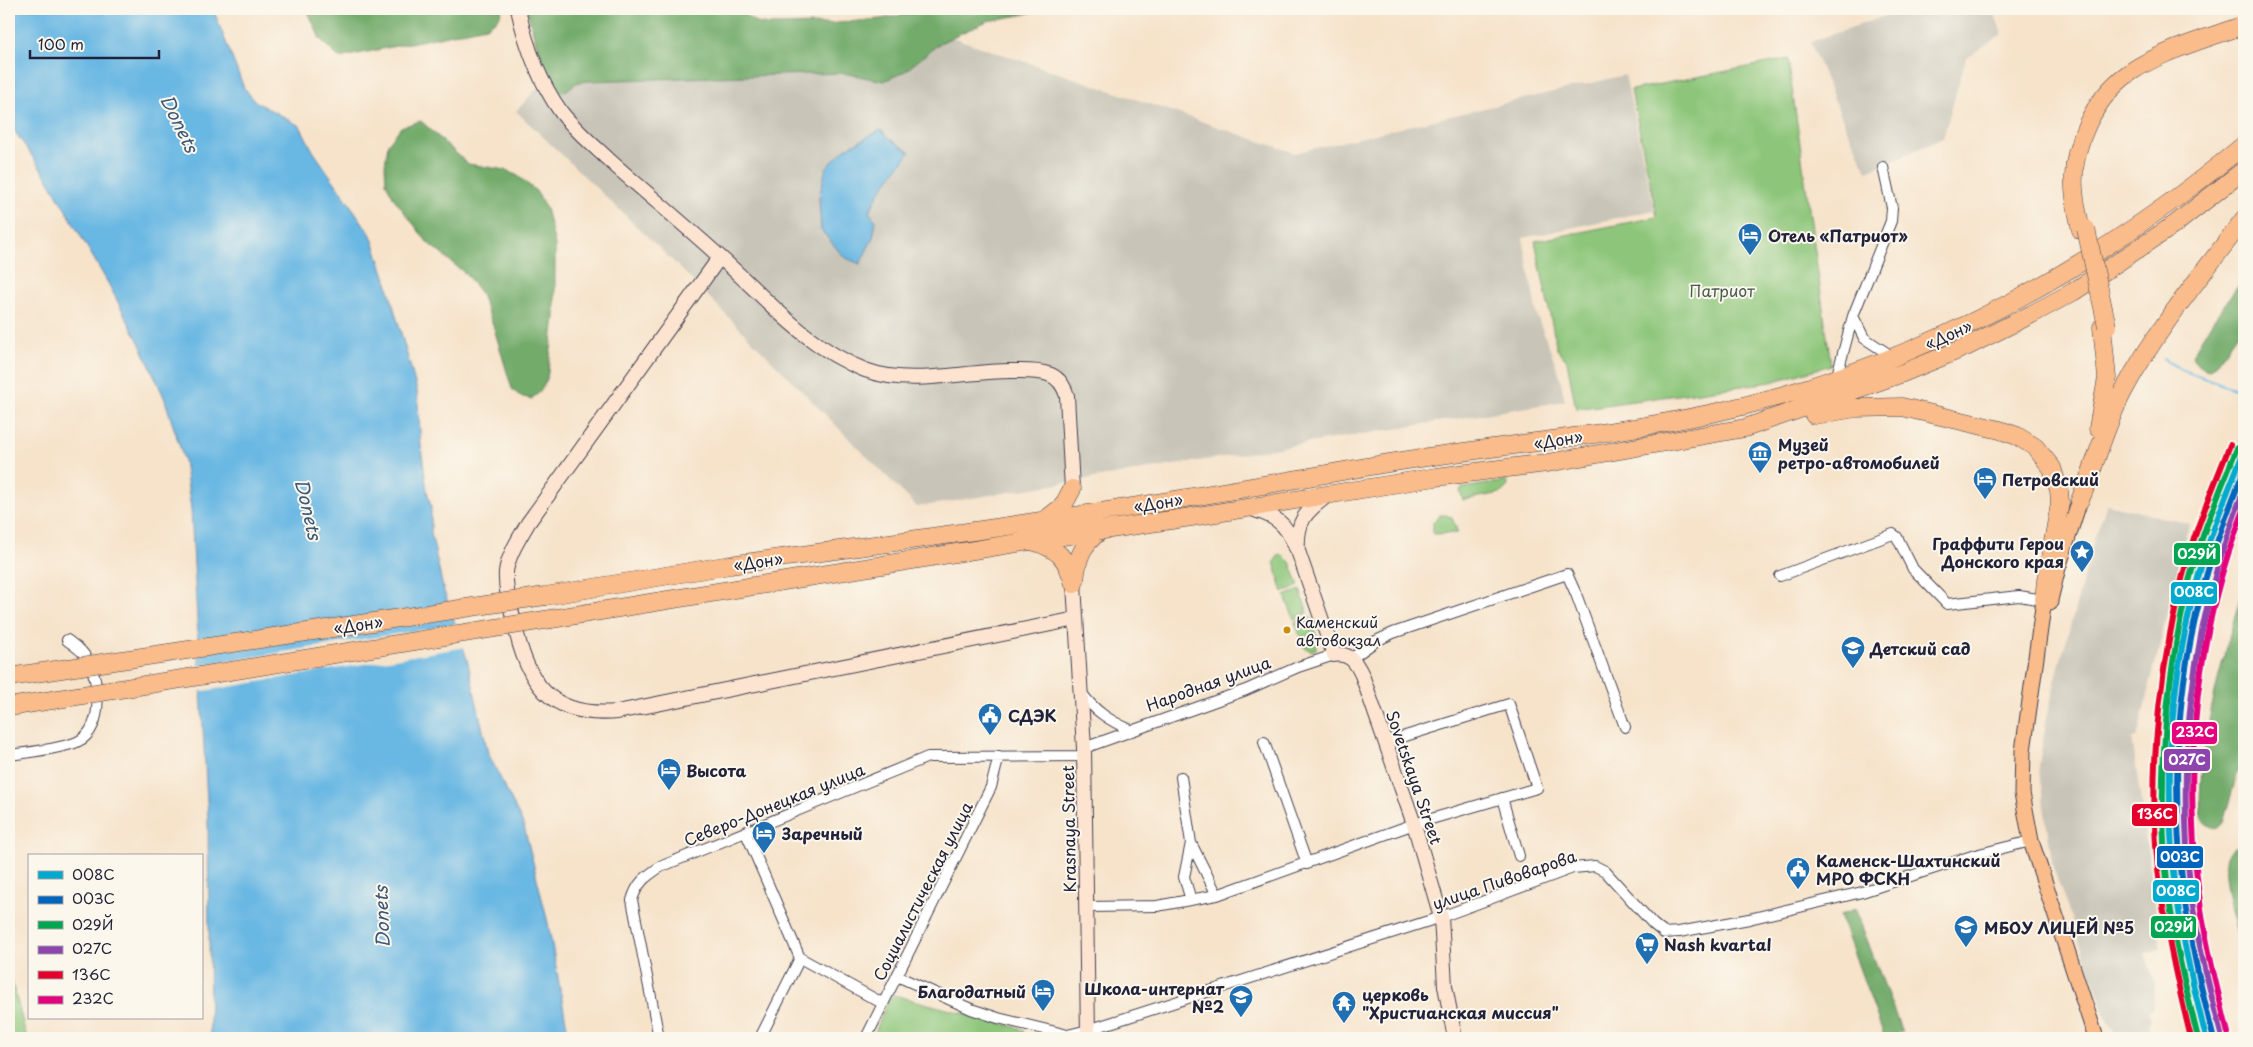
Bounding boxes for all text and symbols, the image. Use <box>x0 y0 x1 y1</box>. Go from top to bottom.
scale bar <box>30 28 159 60</box>
text: 100 m <box>38 32 84 55</box>
water label: Donets <box>154 89 206 158</box>
hotel icon: Отель «Патриот» <box>1737 222 1763 256</box>
place label: Отель «Патриот» <box>1768 223 1908 247</box>
park label: Патриот <box>1689 278 1755 302</box>
street label: «Дон» <box>1920 313 1976 355</box>
street label: «Дон» <box>1532 423 1584 455</box>
place label: Музей ретро-автомобилей <box>1778 432 1940 474</box>
museum icon: Музей ретро-автомобилей <box>1747 440 1773 474</box>
hotel icon: Петровский <box>1972 466 1998 500</box>
place label: Петровский <box>2002 467 2099 491</box>
water label: Donets <box>289 476 329 544</box>
street label: «Дон» <box>1132 486 1184 518</box>
place label: Граффити Герои Донского края <box>1932 531 2064 573</box>
place icon: Граффити Герои Донского края <box>2069 539 2095 573</box>
line badge: 029Й <box>2173 542 2221 566</box>
text: 029Й <box>2177 543 2217 564</box>
street label: «Дон» <box>732 546 784 576</box>
line badge: 008С <box>2170 581 2218 605</box>
text: 008С <box>2174 581 2214 602</box>
street label: «Дон» <box>332 609 384 639</box>
place label: Каменский автовокзал <box>1296 610 1381 651</box>
marker: Каменский автовокзал <box>1282 625 1292 635</box>
school or university icon: Детский сад <box>1840 635 1866 669</box>
place label: Детский сад <box>1869 636 1971 660</box>
street label: Народная улица <box>1142 649 1274 717</box>
public building icon: СДЭК <box>977 702 1003 736</box>
place label: СДЭК <box>1008 703 1056 727</box>
street label: Sovetskaya Street <box>1381 707 1449 848</box>
line badge: 232C <box>2171 721 2218 745</box>
text: 232C <box>2176 721 2214 742</box>
line badge: 027С <box>2163 748 2211 772</box>
text: 027С <box>2168 749 2206 770</box>
hotel icon: Высота <box>656 757 682 791</box>
street label: Северо-Донецкая улица <box>680 757 868 851</box>
place label: Высота <box>686 758 747 782</box>
street label: Krasnaya Street <box>1055 765 1081 893</box>
street label: Социалистическая улица <box>866 797 978 985</box>
line badge: 136С <box>2131 803 2178 827</box>
text: 136С <box>2137 803 2173 824</box>
hotel icon: Заречный <box>751 820 777 854</box>
place label: Заречный <box>781 821 863 845</box>
street label: улица Пивоварова <box>1429 843 1579 915</box>
line badge: 003С <box>2156 845 2204 869</box>
text: 003С <box>2160 846 2200 867</box>
place label: Каменск-Шахтинский МРО ФСКН <box>1816 848 2000 890</box>
legend <box>28 854 202 1020</box>
public building icon: Каменск-Шахтинский МРО ФСКН <box>1785 856 1811 890</box>
text: 008С <box>72 862 115 885</box>
line badge: 008С <box>2152 879 2200 903</box>
text: 008С <box>2156 880 2196 901</box>
water label: Donets <box>366 884 396 948</box>
text: 003С <box>72 886 115 909</box>
text: 029Й <box>72 912 114 935</box>
school or university icon: МБОУ ЛИЦЕЙ №5 <box>1953 914 1979 948</box>
place label: МБОУ ЛИЦЕЙ №5 <box>1984 915 2134 939</box>
line badge: 029Й <box>2150 915 2197 939</box>
text: 029Й <box>2154 916 2194 937</box>
supermarket icon: Nash kvartal <box>1634 931 1660 965</box>
place label: Nash kvartal <box>1664 932 1771 956</box>
text: 027С <box>72 936 112 959</box>
text: 136С <box>72 962 111 985</box>
place label: Школа-интернат №2 <box>1084 976 1225 1018</box>
hotel icon: Благодатный <box>1030 978 1056 1012</box>
place label: Благодатный <box>917 979 1026 1003</box>
place label: церковь "Христианская миссия" <box>1362 982 1559 1024</box>
school or university icon: Школа-интернат №2 <box>1228 984 1254 1018</box>
text: 232C <box>72 986 114 1009</box>
temple icon: церковь "Христианская миссия" <box>1331 990 1357 1024</box>

